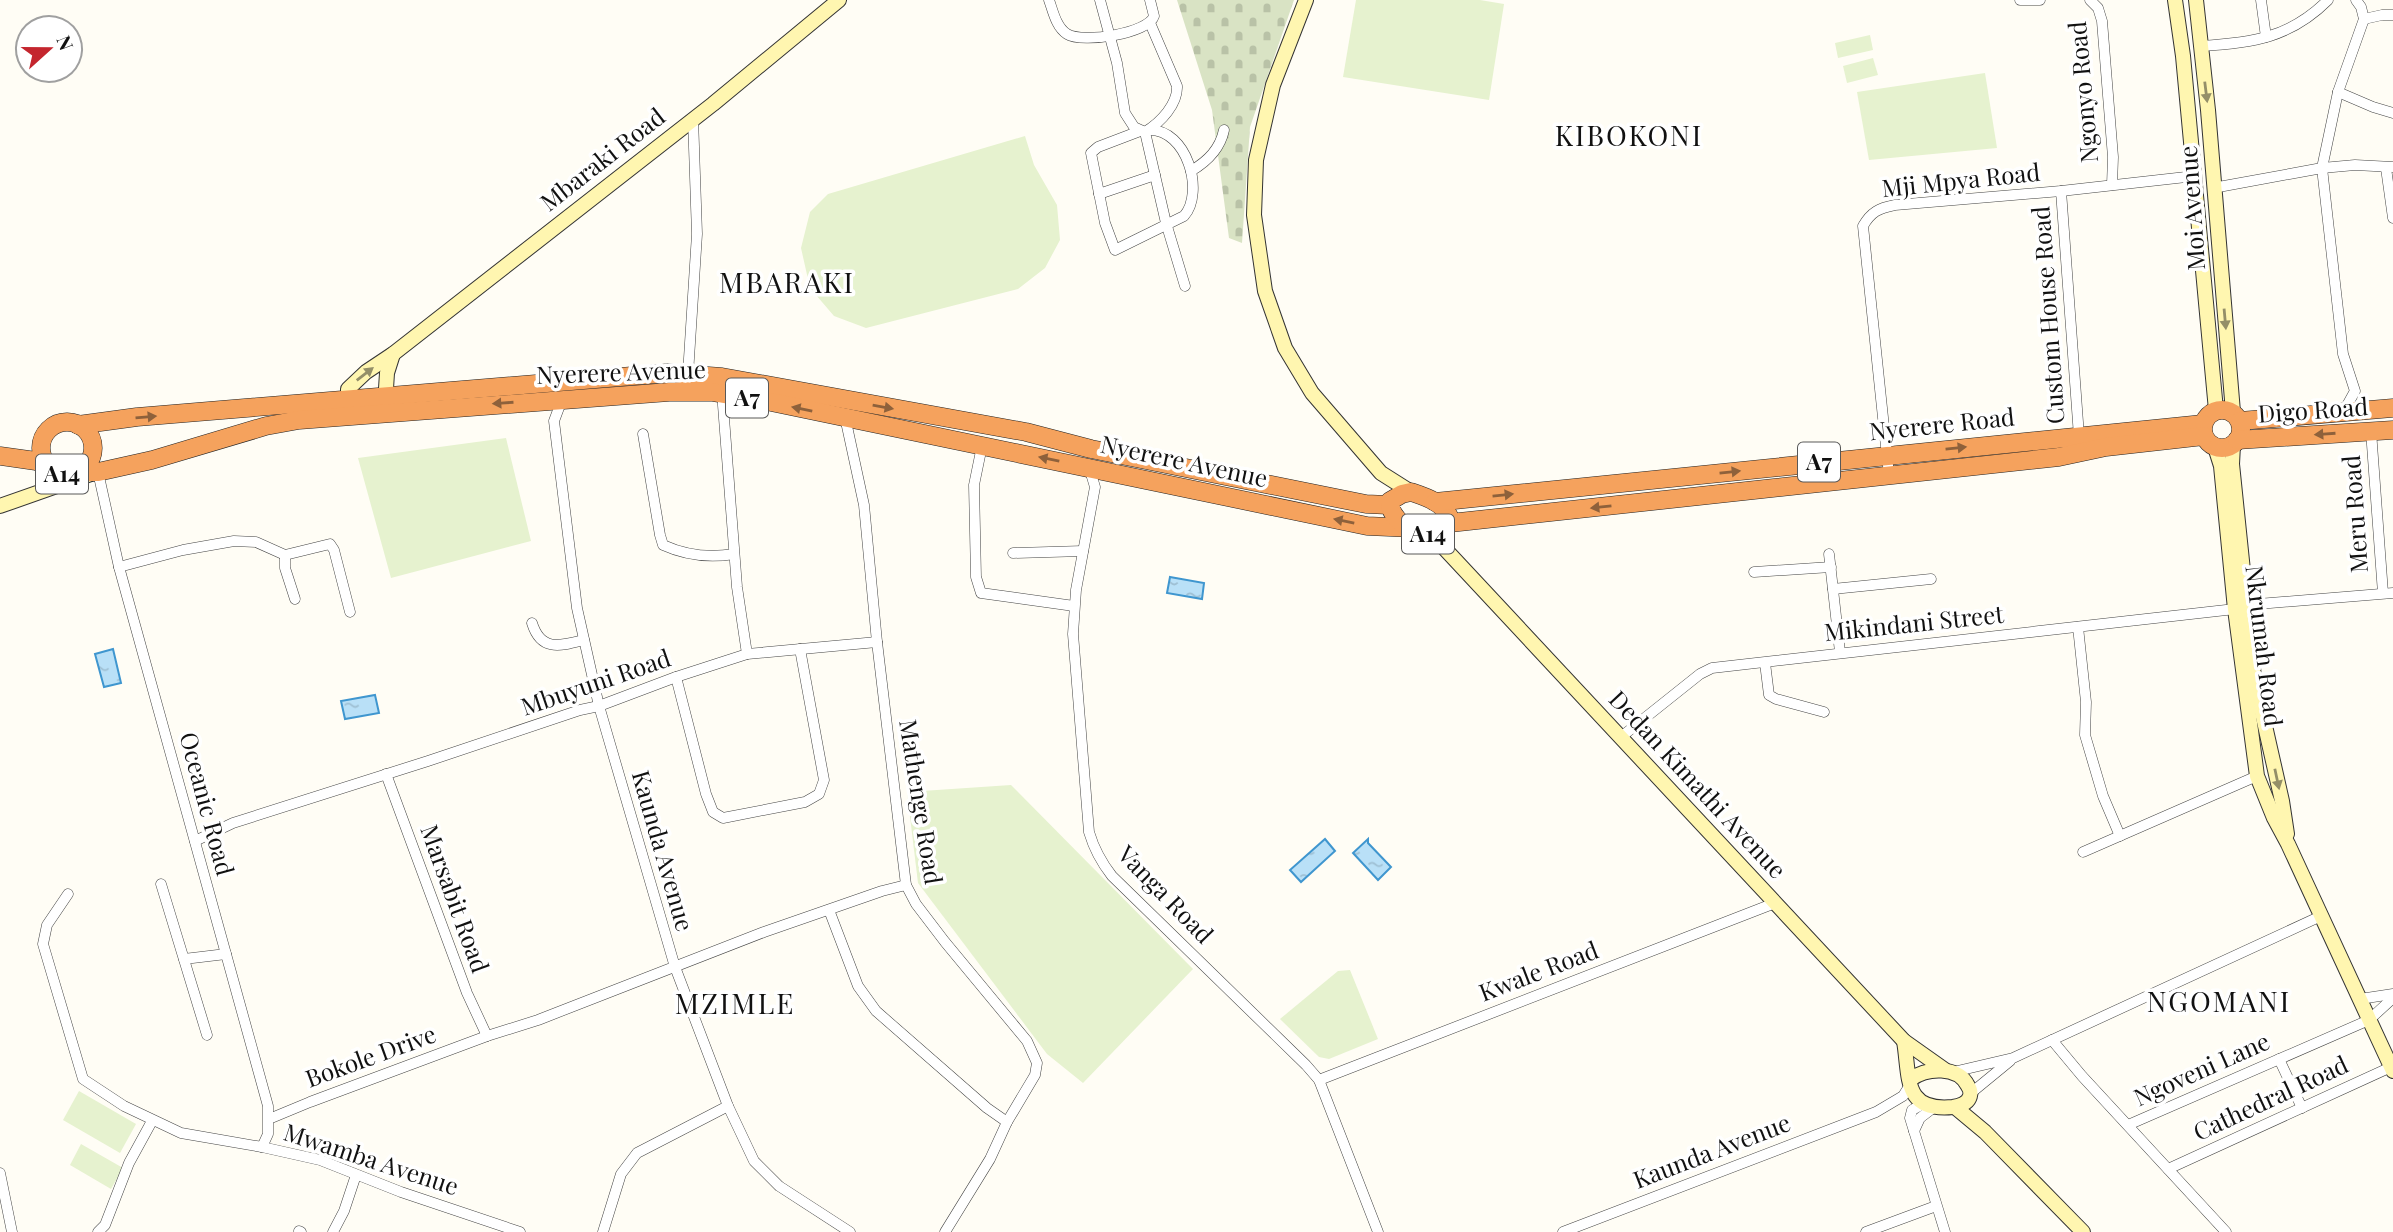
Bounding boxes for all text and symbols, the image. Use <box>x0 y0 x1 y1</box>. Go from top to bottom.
north arrow <box>14 14 84 84</box>
street label: Ngonyo Road <box>2060 20 2104 164</box>
text: N <box>51 31 80 54</box>
one-way arrow <box>2200 81 2211 103</box>
street label: Mbaraki Road <box>533 100 671 217</box>
district label: KIBOKONI <box>1555 116 1703 153</box>
street label: Moi Avenue <box>2171 145 2211 272</box>
street label: Mji Mpya Road <box>1880 155 2041 203</box>
street label: Custom House Road <box>2023 205 2071 425</box>
district label: MBARAKI <box>719 263 855 300</box>
one-way arrow <box>2220 308 2231 330</box>
street label: Nyerere Avenue <box>536 352 706 390</box>
one-way arrow <box>356 367 373 382</box>
road number: A7 <box>726 378 768 418</box>
street label: Digo Road <box>2257 389 2369 429</box>
one-way arrow <box>492 398 514 409</box>
street label: Nyerere Road <box>1868 399 2016 447</box>
one-way arrow <box>872 402 894 413</box>
one-way arrow <box>791 403 813 414</box>
one-way arrow <box>135 411 157 422</box>
street label: Nyerere Avenue <box>1098 427 1271 493</box>
one-way arrow <box>2314 429 2336 440</box>
road number: A7 <box>1798 442 1840 482</box>
one-way arrow <box>1945 443 1967 454</box>
road number: A14 <box>36 454 88 494</box>
one-way arrow <box>1038 454 1060 465</box>
street label: Meru Road <box>2334 454 2374 574</box>
one-way arrow <box>1719 466 1741 477</box>
one-way arrow <box>1493 490 1515 501</box>
one-way arrow <box>1590 501 1612 512</box>
road number: A14 <box>1402 514 1454 554</box>
one-way arrow <box>1333 515 1355 526</box>
street label: Nkrumah Road <box>2239 563 2291 728</box>
street label: Mikindani Street <box>1823 597 2006 647</box>
street label: Mbuyuni Road <box>516 641 675 722</box>
street label: Dedan Kimathi Avenue <box>1603 683 1794 884</box>
street label: Mathenge Road <box>893 717 951 887</box>
street label: Oceanic Road <box>173 728 242 879</box>
street label: Kaunda Avenue <box>626 766 702 935</box>
one-way arrow <box>2272 768 2283 790</box>
street label: Marsabit Road <box>414 820 497 977</box>
street label: Vanga Road <box>1111 837 1221 949</box>
street label: Kwale Road <box>1474 933 1603 1008</box>
district label: NGOMANI <box>2147 982 2291 1019</box>
district label: MZIMLE <box>675 984 795 1021</box>
street label: Bokole Drive <box>301 1017 440 1094</box>
street label: Ngoveni Lane <box>2128 1024 2274 1112</box>
street label: Cathedral Road <box>2188 1047 2353 1147</box>
street label: Kaunda Avenue <box>1628 1105 1794 1195</box>
street label: Mwamba Avenue <box>280 1115 463 1201</box>

